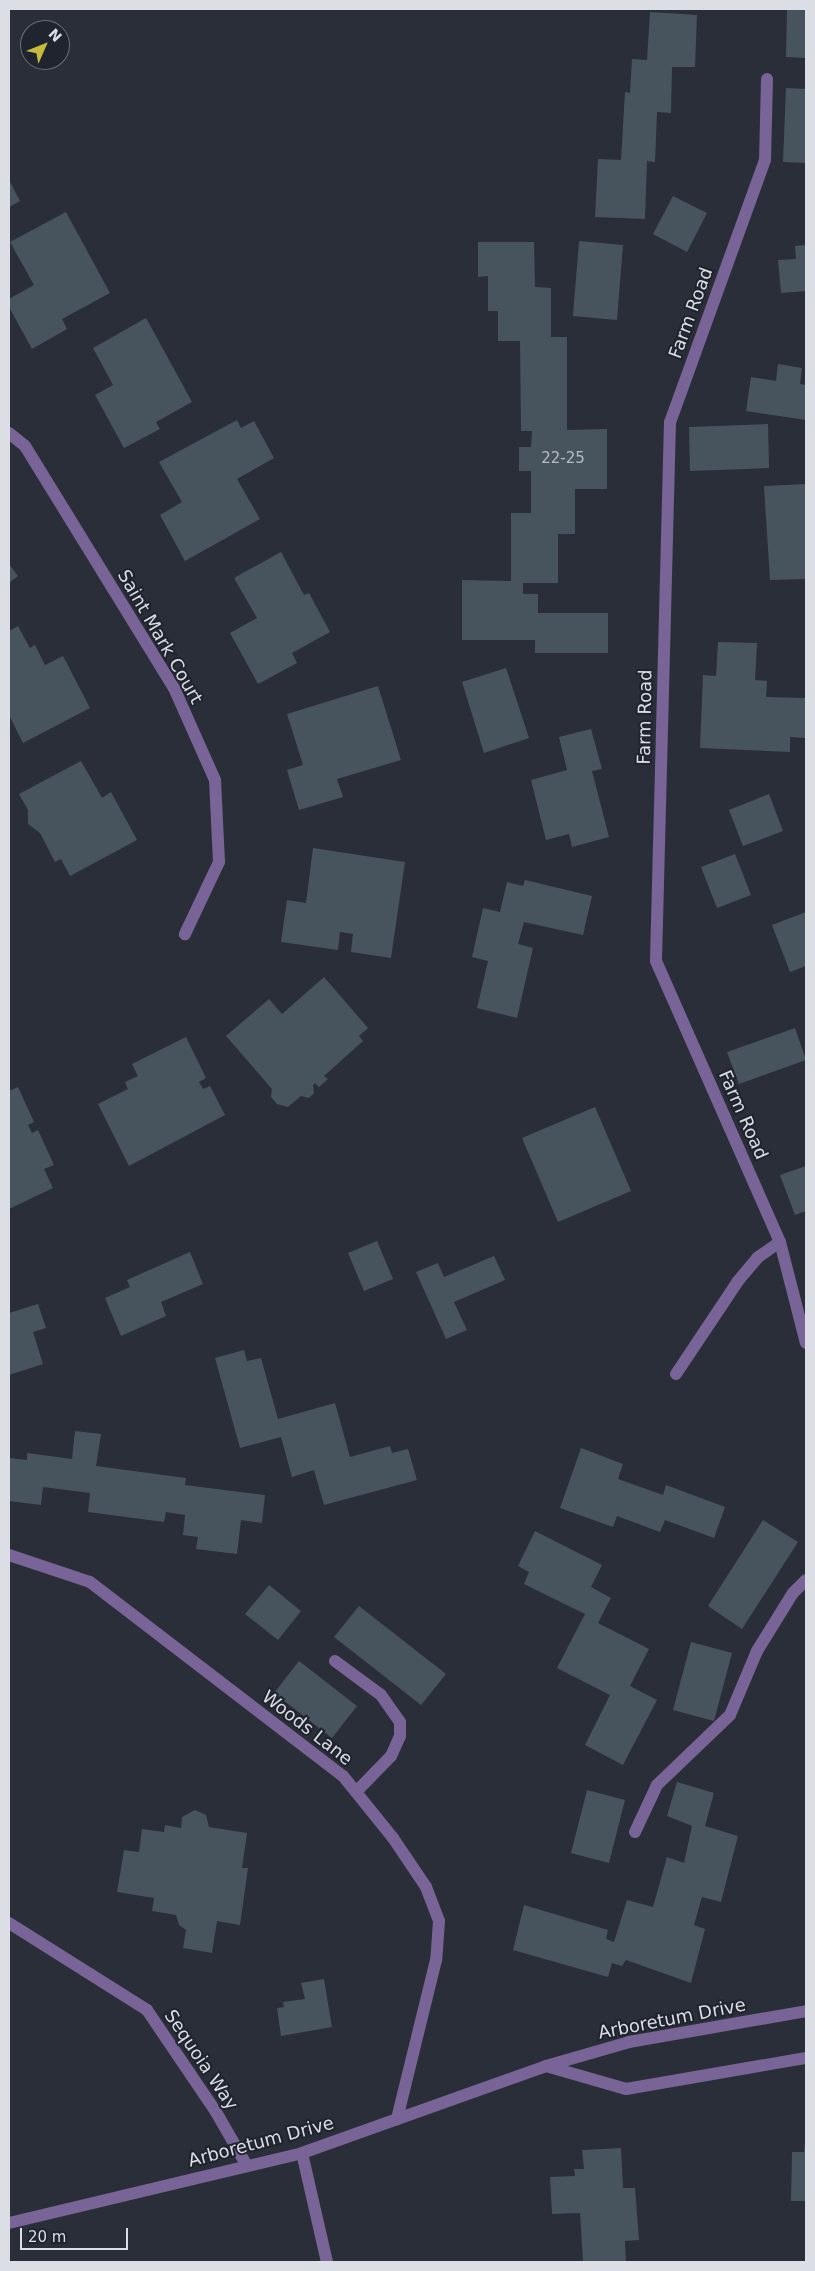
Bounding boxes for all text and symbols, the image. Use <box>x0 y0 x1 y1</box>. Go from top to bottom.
north arrow <box>20 20 70 70</box>
text: N <box>45 26 65 45</box>
street label: Farm Road <box>665 265 717 361</box>
house number: 22-25 <box>541 450 585 468</box>
street label: Saint Mark Court <box>113 566 207 708</box>
street label: Farm Road <box>633 669 657 765</box>
street label: Farm Road <box>714 1067 772 1163</box>
street label: Woods Lane <box>257 1686 357 1770</box>
street label: Arboretum Drive <box>596 1994 748 2044</box>
street label: Sequoia Way <box>159 2006 243 2114</box>
street label: Arboretum Drive <box>186 2112 336 2172</box>
scale bar <box>22 2218 130 2250</box>
text: 20 m <box>28 2228 66 2246</box>

